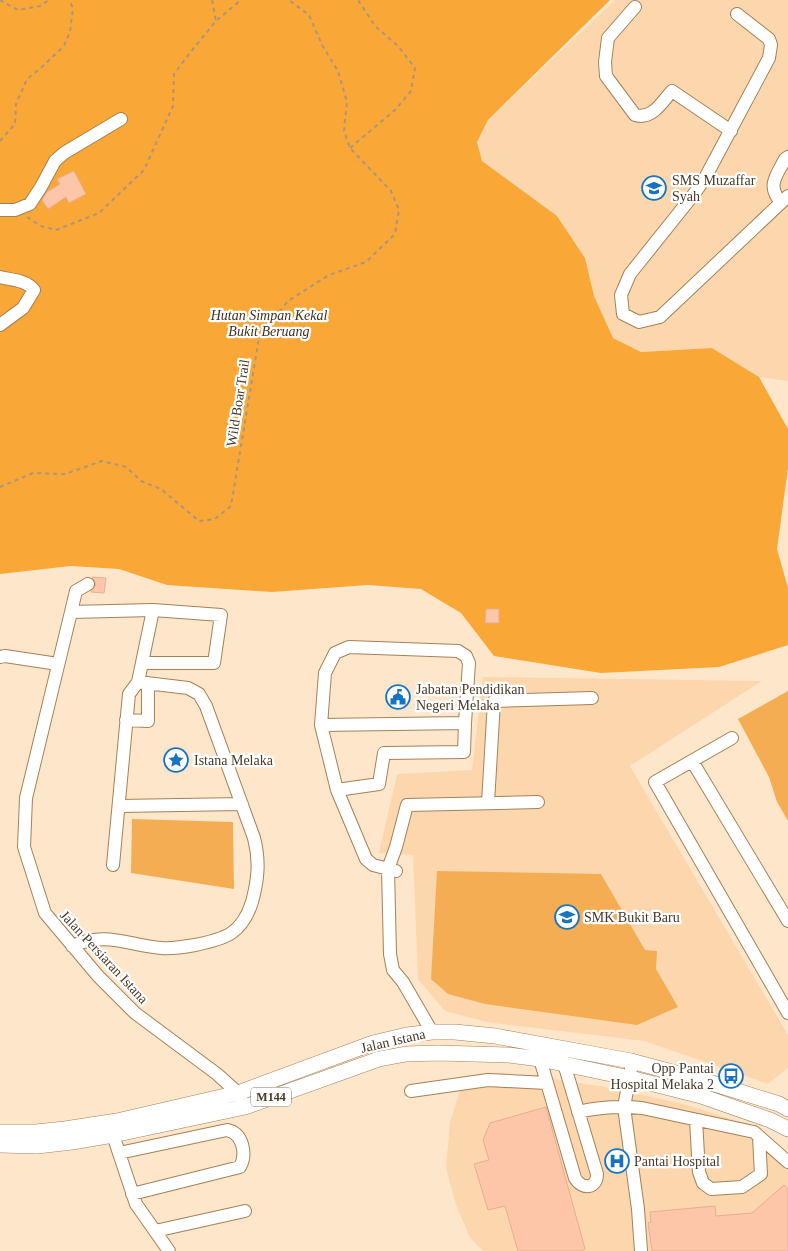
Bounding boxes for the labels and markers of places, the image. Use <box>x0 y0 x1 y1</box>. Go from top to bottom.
place label: SMS Muzaffar Syah <box>672 173 756 204</box>
school or university icon: SMS Muzaffar Syah <box>641 175 667 201</box>
place label: Jabatan Pendidikan Negeri Melaka <box>416 682 524 713</box>
public building icon: Jabatan Pendidikan Negeri Melaka <box>385 684 411 710</box>
place icon: Istana Melaka <box>163 747 189 773</box>
place label: Istana Melaka <box>194 753 274 768</box>
school or university icon: SMK Bukit Baru <box>554 904 580 930</box>
place label: SMK Bukit Baru <box>584 910 680 925</box>
place label: Opp Pantai Hospital Melaka 2 <box>611 1061 714 1092</box>
bus stop icon: Opp Pantai Hospital Melaka 2 <box>718 1063 744 1089</box>
hospital icon: Pantai Hospital <box>604 1148 630 1174</box>
place label: Pantai Hospital <box>634 1154 720 1169</box>

